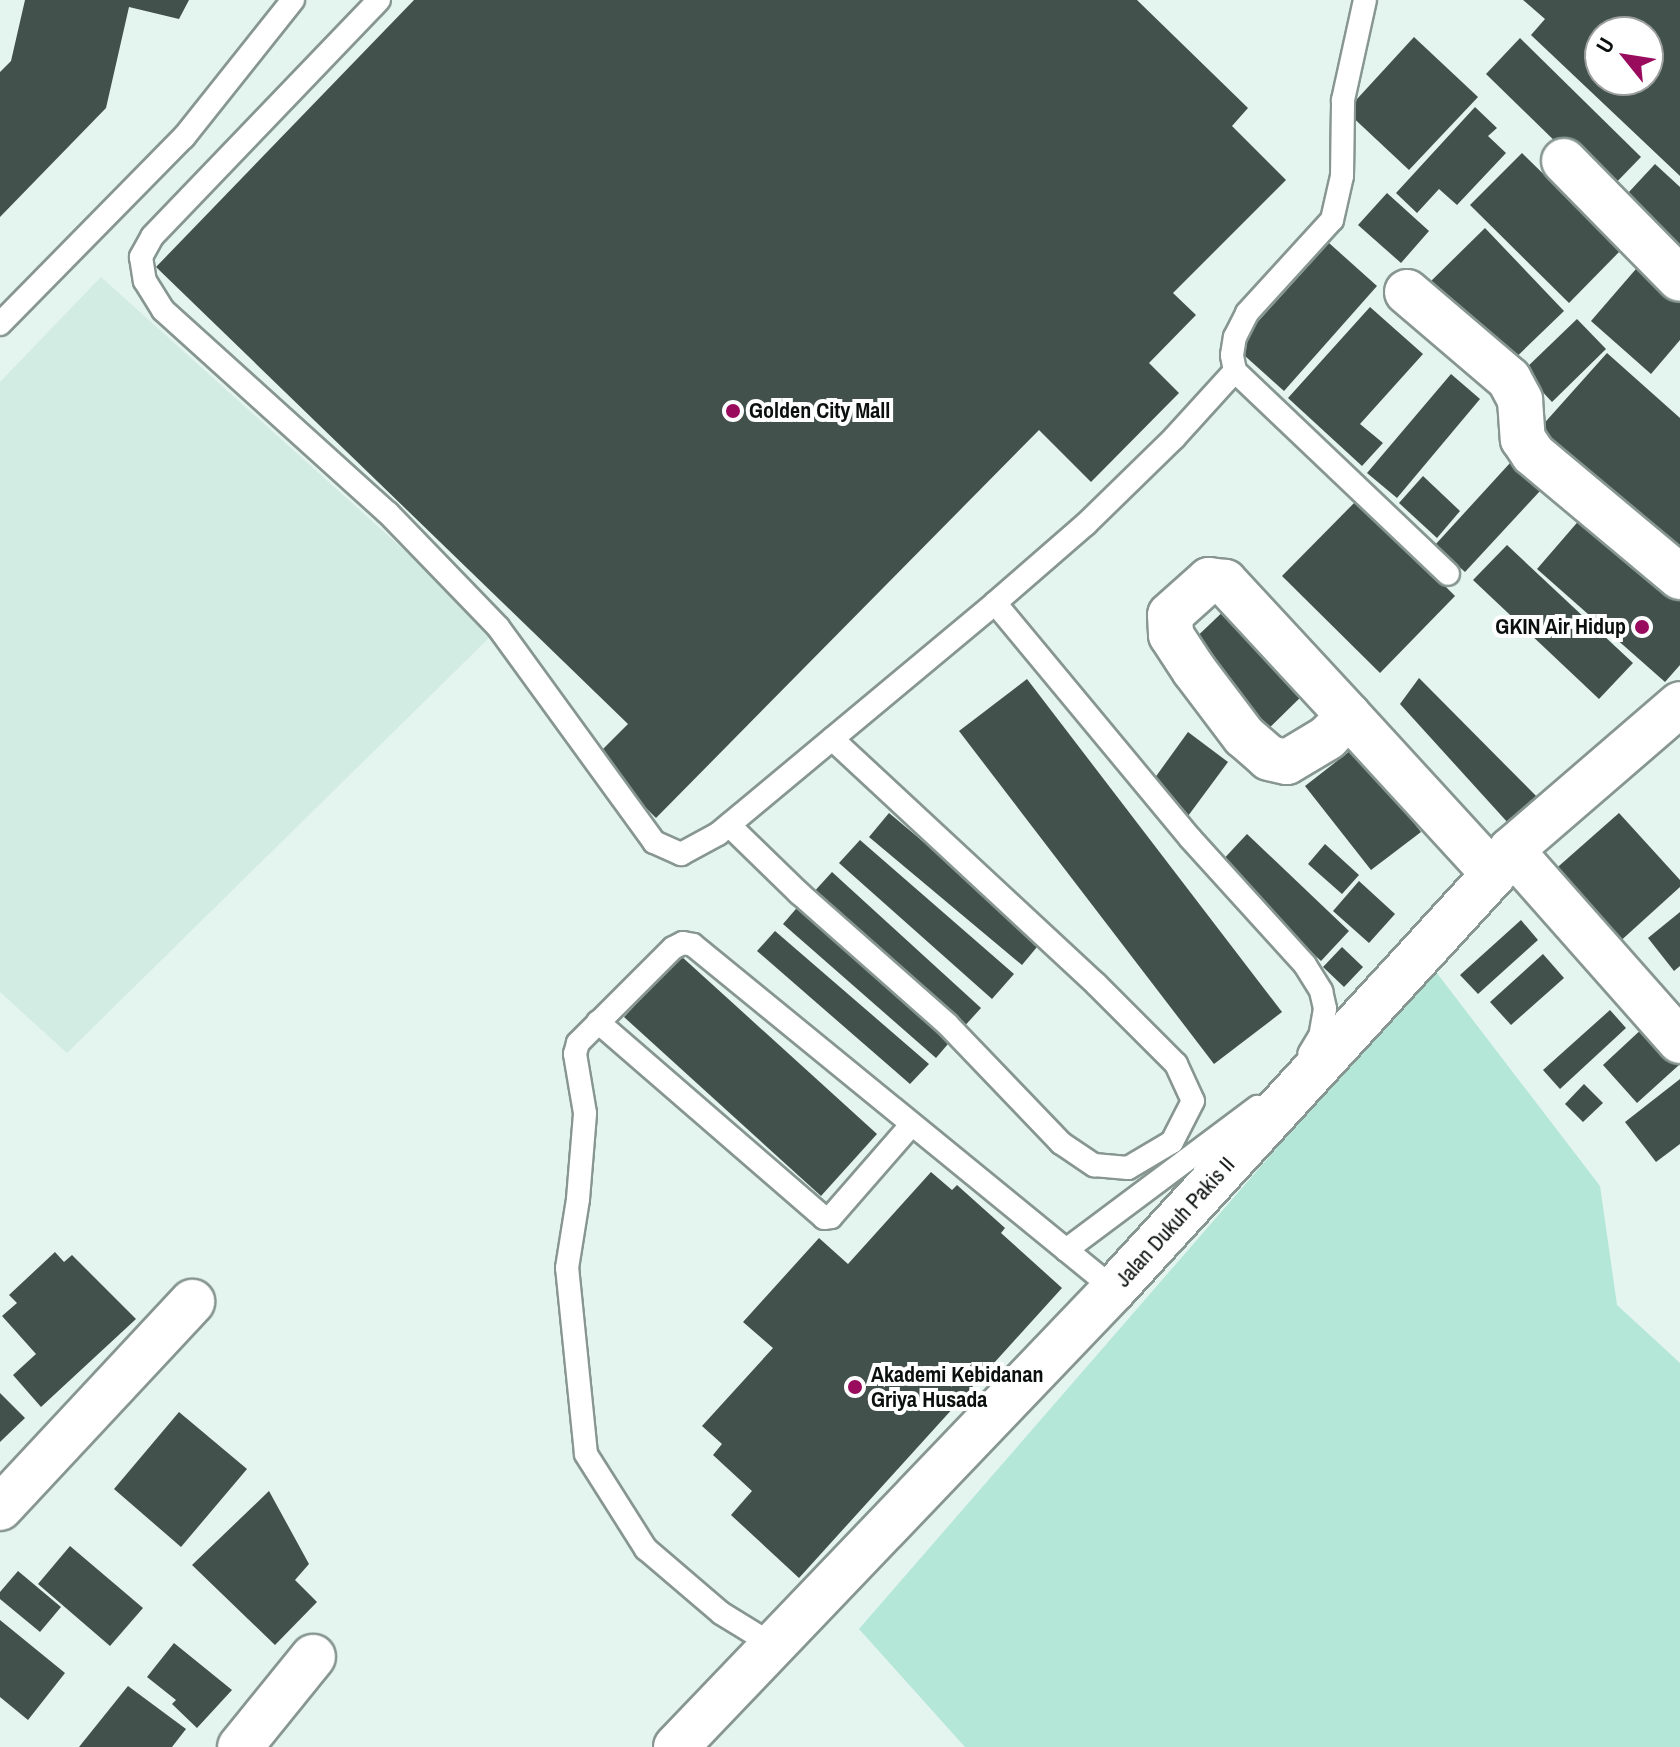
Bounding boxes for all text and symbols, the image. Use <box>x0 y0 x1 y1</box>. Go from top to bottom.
north arrow <box>1584 16 1664 96</box>
text: U <box>1589 32 1621 58</box>
place label: Golden City Mall <box>749 398 890 424</box>
marker: Golden City Mall <box>724 402 742 420</box>
place label: GKIN Air Hidup <box>1495 614 1626 640</box>
marker: GKIN Air Hidup <box>1633 618 1651 636</box>
street label: Jalan Dukuh Pakis II <box>1110 1152 1240 1292</box>
place label: Akademi Kebidanan Griya Husada <box>871 1361 1043 1412</box>
marker: Akademi Kebidanan Griya Husada <box>846 1378 864 1396</box>

